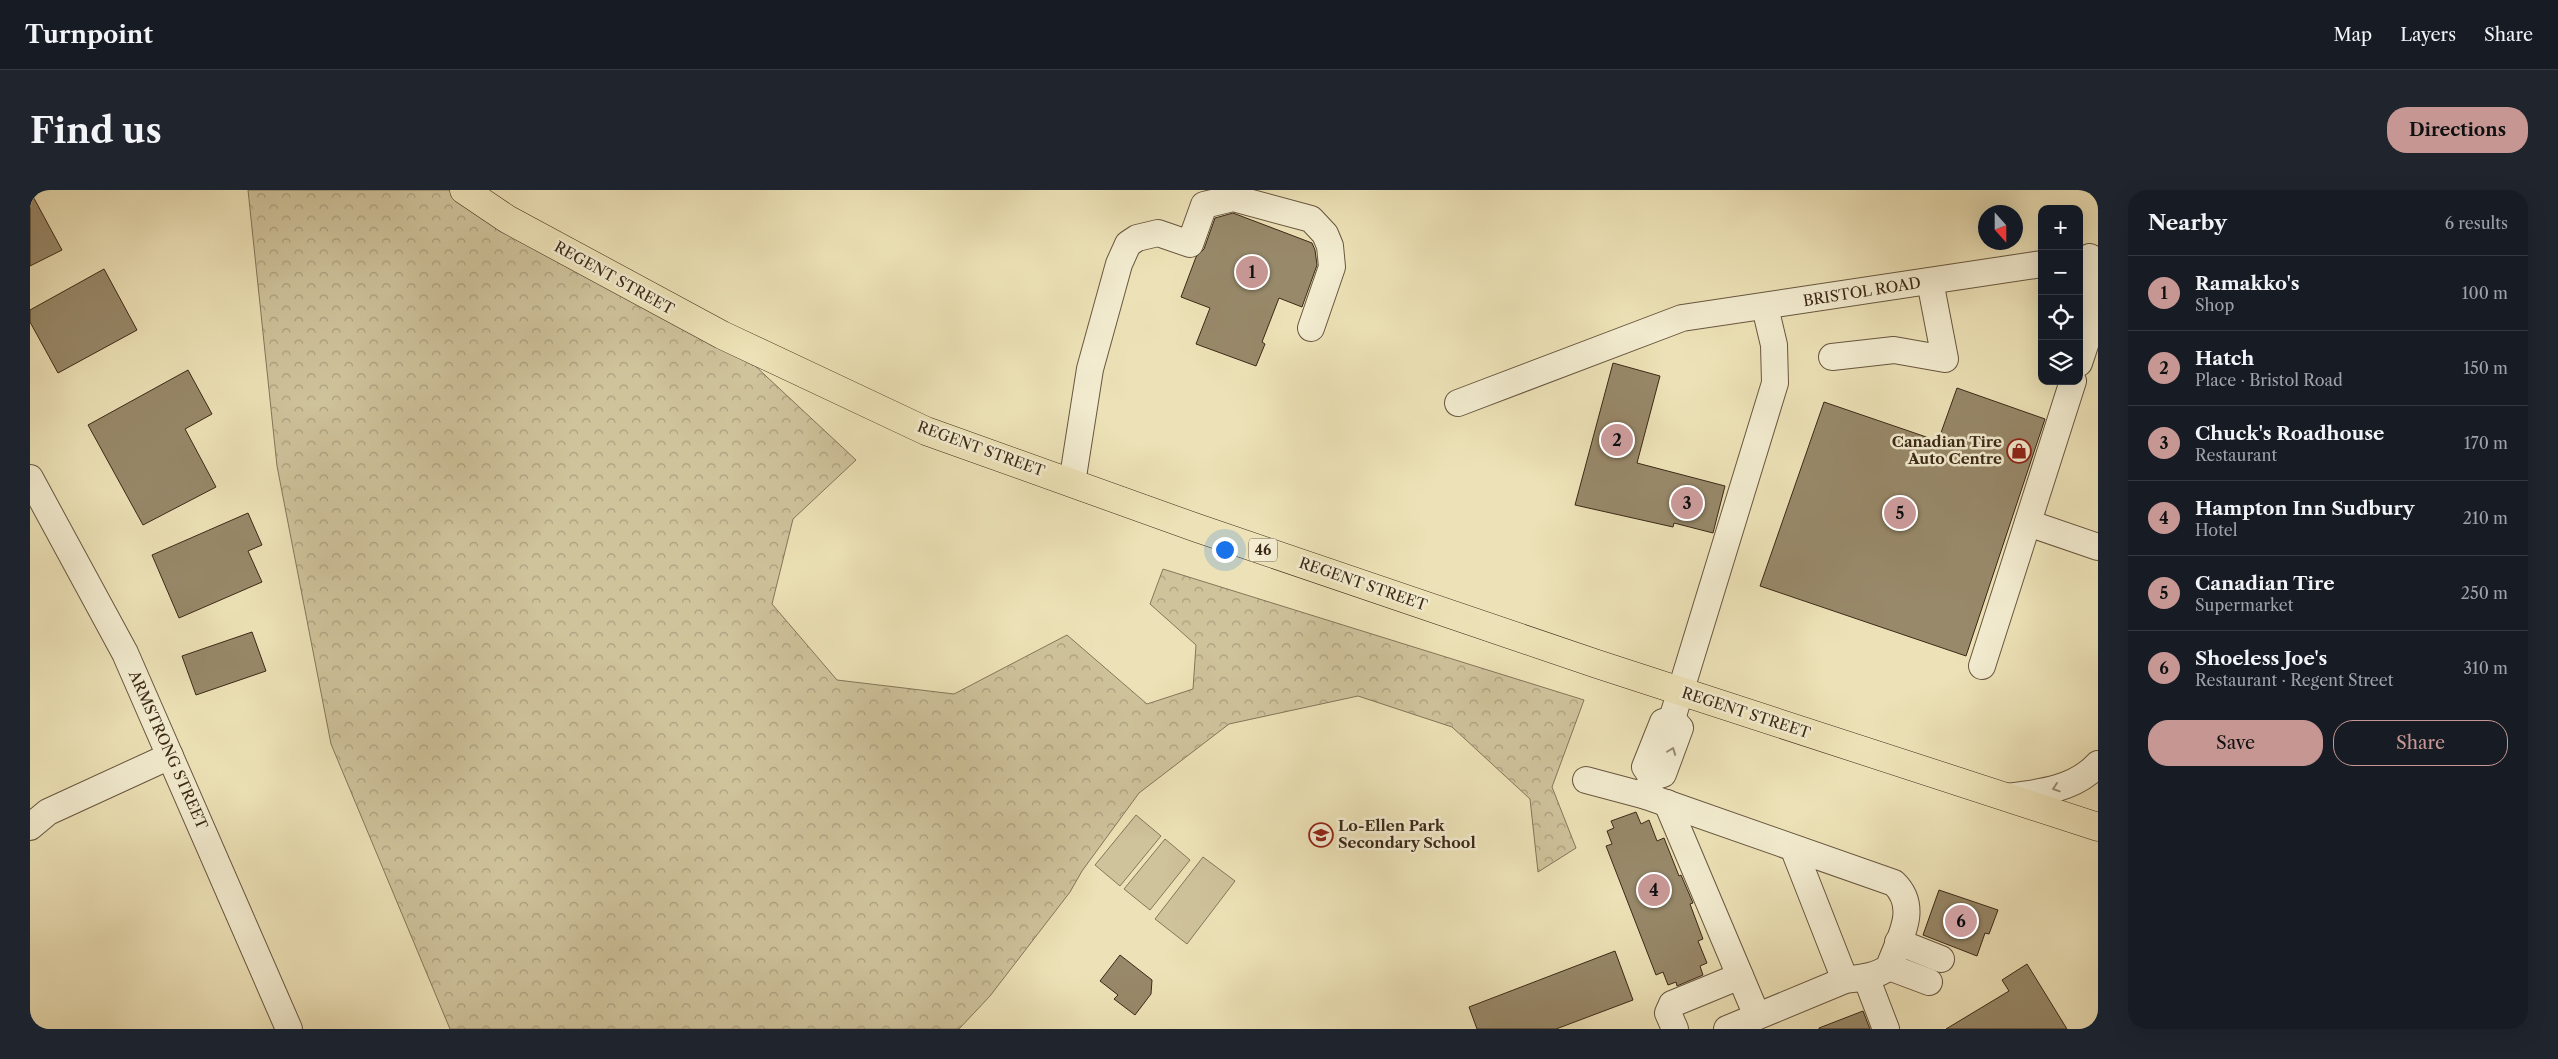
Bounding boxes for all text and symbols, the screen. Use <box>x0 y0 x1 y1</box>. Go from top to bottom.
text: Turnpoint <box>25 20 153 49</box>
text: Map <box>2334 24 2372 46</box>
text: Layers <box>2400 24 2456 46</box>
text: Share <box>2484 24 2533 46</box>
button: Directions <box>2387 107 2528 153</box>
text: Find us <box>30 109 162 152</box>
north arrow <box>1978 205 2023 250</box>
map controls <box>2038 205 2083 385</box>
button: + <box>2038 205 2083 250</box>
text: Nearby <box>2148 210 2227 235</box>
text: 6 results <box>2445 213 2508 233</box>
street label: REGENT STREET <box>551 237 678 319</box>
button: − <box>2038 250 2083 295</box>
pin: 1 <box>1236 253 1268 291</box>
text: Ramakko's <box>2195 272 2300 295</box>
street label: BRISTOL ROAD <box>1802 273 1922 310</box>
text: 1 <box>2160 283 2168 303</box>
text: 100 m <box>2462 283 2508 303</box>
button: locate <box>2038 295 2083 340</box>
text: Shop <box>2195 295 2234 315</box>
button: layers <box>2038 340 2083 385</box>
text: Hatch <box>2195 347 2254 370</box>
text: 2 <box>2159 358 2169 378</box>
text: 150 m <box>2463 358 2508 378</box>
text: Place · Bristol Road <box>2195 370 2343 390</box>
street label: REGENT STREET <box>915 417 1048 481</box>
pin: 2 <box>1601 421 1633 459</box>
text: Chuck's Roadhouse <box>2195 422 2384 445</box>
place label: Canadian Tire Auto Centre <box>1892 432 2002 468</box>
text: 3 <box>2159 433 2169 453</box>
text: 170 m <box>2464 433 2508 453</box>
shop icon: Canadian Tire Auto Centre <box>2006 438 2032 464</box>
text: Restaurant <box>2195 445 2277 465</box>
pin: 3 <box>1671 484 1703 522</box>
pin: 5 <box>1884 494 1916 532</box>
text: Hampton Inn Sudbury <box>2195 497 2415 520</box>
text: 4 <box>2159 508 2169 528</box>
text: 210 m <box>2463 508 2508 528</box>
text: Hotel <box>2195 520 2238 540</box>
your location <box>1212 537 1238 563</box>
road number: 46 <box>1249 538 1277 562</box>
street label: REGENT STREET <box>1297 553 1430 615</box>
text: Canadian Tire <box>2195 572 2335 595</box>
text: 5 <box>2160 583 2168 603</box>
text: 250 m <box>2461 583 2508 603</box>
text: Supermarket <box>2195 595 2293 615</box>
text: Shoeless Joe's <box>2195 647 2327 670</box>
text: 6 <box>2159 658 2169 678</box>
text: 310 m <box>2463 658 2508 678</box>
street label: ARMSTRONG STREET <box>124 666 212 833</box>
text: Restaurant · Regent Street <box>2195 670 2393 690</box>
street label: REGENT STREET <box>1679 683 1814 743</box>
button: Save <box>2148 720 2323 766</box>
button: Share <box>2333 720 2508 766</box>
one-way arrow <box>1666 747 1676 755</box>
one-way arrow <box>2053 783 2061 793</box>
place label: Lo-Ellen Park Secondary School <box>1338 816 1476 852</box>
school or university icon: Lo-Ellen Park Secondary School <box>1308 822 1334 848</box>
pin: 4 <box>1638 871 1670 909</box>
pin: 6 <box>1945 902 1977 940</box>

